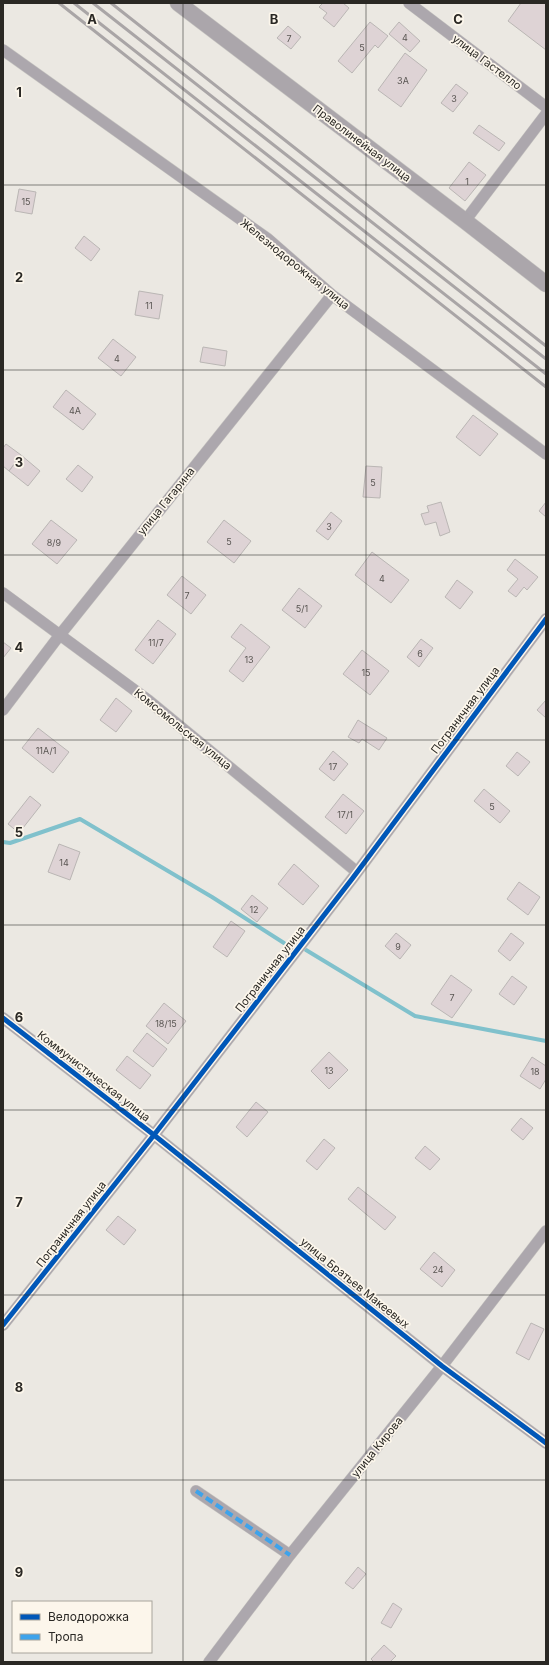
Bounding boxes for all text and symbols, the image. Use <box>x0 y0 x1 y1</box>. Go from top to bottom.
text: A <box>87 11 97 27</box>
text: B <box>270 11 279 27</box>
text: C <box>453 11 463 27</box>
street label: улица Гастелло <box>450 31 525 93</box>
house number: 4 <box>402 32 408 43</box>
house number: 7 <box>286 33 292 44</box>
house number: 5 <box>359 42 365 53</box>
house number: 3А <box>397 75 409 86</box>
text: 1 <box>16 84 22 100</box>
house number: 3 <box>451 93 457 104</box>
street label: Праволинейная улица <box>310 101 414 185</box>
house number: 1 <box>465 176 469 187</box>
house number: 15 <box>21 196 31 207</box>
street label: Железнодорожная улица <box>238 216 352 312</box>
text: 2 <box>15 269 23 285</box>
house number: 11 <box>145 300 153 311</box>
house number: 4 <box>114 353 120 364</box>
house number: 4А <box>69 405 81 416</box>
text: 3 <box>15 454 23 470</box>
street label: улица Гагарина <box>134 464 198 538</box>
house number: 5 <box>370 477 376 488</box>
house number: 3 <box>326 521 332 532</box>
house number: 5 <box>226 536 232 547</box>
house number: 8/9 <box>47 537 62 548</box>
house number: 4 <box>379 573 385 584</box>
house number: 7 <box>184 590 190 601</box>
house number: 5/1 <box>296 603 308 614</box>
house number: 11/7 <box>148 637 164 648</box>
text: 4 <box>15 639 24 655</box>
house number: 6 <box>417 648 423 659</box>
house number: 13 <box>244 654 254 665</box>
street label: Пограничная улица <box>428 664 502 756</box>
house number: 15 <box>361 667 371 678</box>
street label: Комсомольская улица <box>131 685 235 773</box>
house number: 11А/1 <box>36 745 56 756</box>
house number: 17 <box>329 761 337 772</box>
house number: 5 <box>489 801 495 812</box>
house number: 17/1 <box>337 809 353 820</box>
text: 5 <box>15 824 23 840</box>
house number: 14 <box>59 857 69 868</box>
house number: 12 <box>249 904 259 915</box>
street label: Пограничная улица <box>232 923 308 1015</box>
house number: 9 <box>395 941 401 952</box>
house number: 7 <box>449 992 455 1003</box>
text: 6 <box>15 1009 23 1025</box>
house number: 18/15 <box>155 1018 177 1029</box>
street label: Коммунистическая улица <box>35 1028 153 1124</box>
house number: 13 <box>324 1065 334 1076</box>
house number: 18 <box>530 1066 540 1077</box>
street label: Пограничная улица <box>33 1178 109 1270</box>
text: 7 <box>15 1194 23 1210</box>
street label: улица Братьев Макеевых <box>298 1235 412 1331</box>
house number: 24 <box>432 1264 444 1275</box>
text: 8 <box>15 1379 23 1395</box>
street label: улица Кирова <box>348 1414 406 1480</box>
text: 9 <box>15 1564 23 1580</box>
legend <box>12 1601 152 1653</box>
text: Велодорожка <box>48 1609 129 1624</box>
text: Тропа <box>48 1629 83 1644</box>

